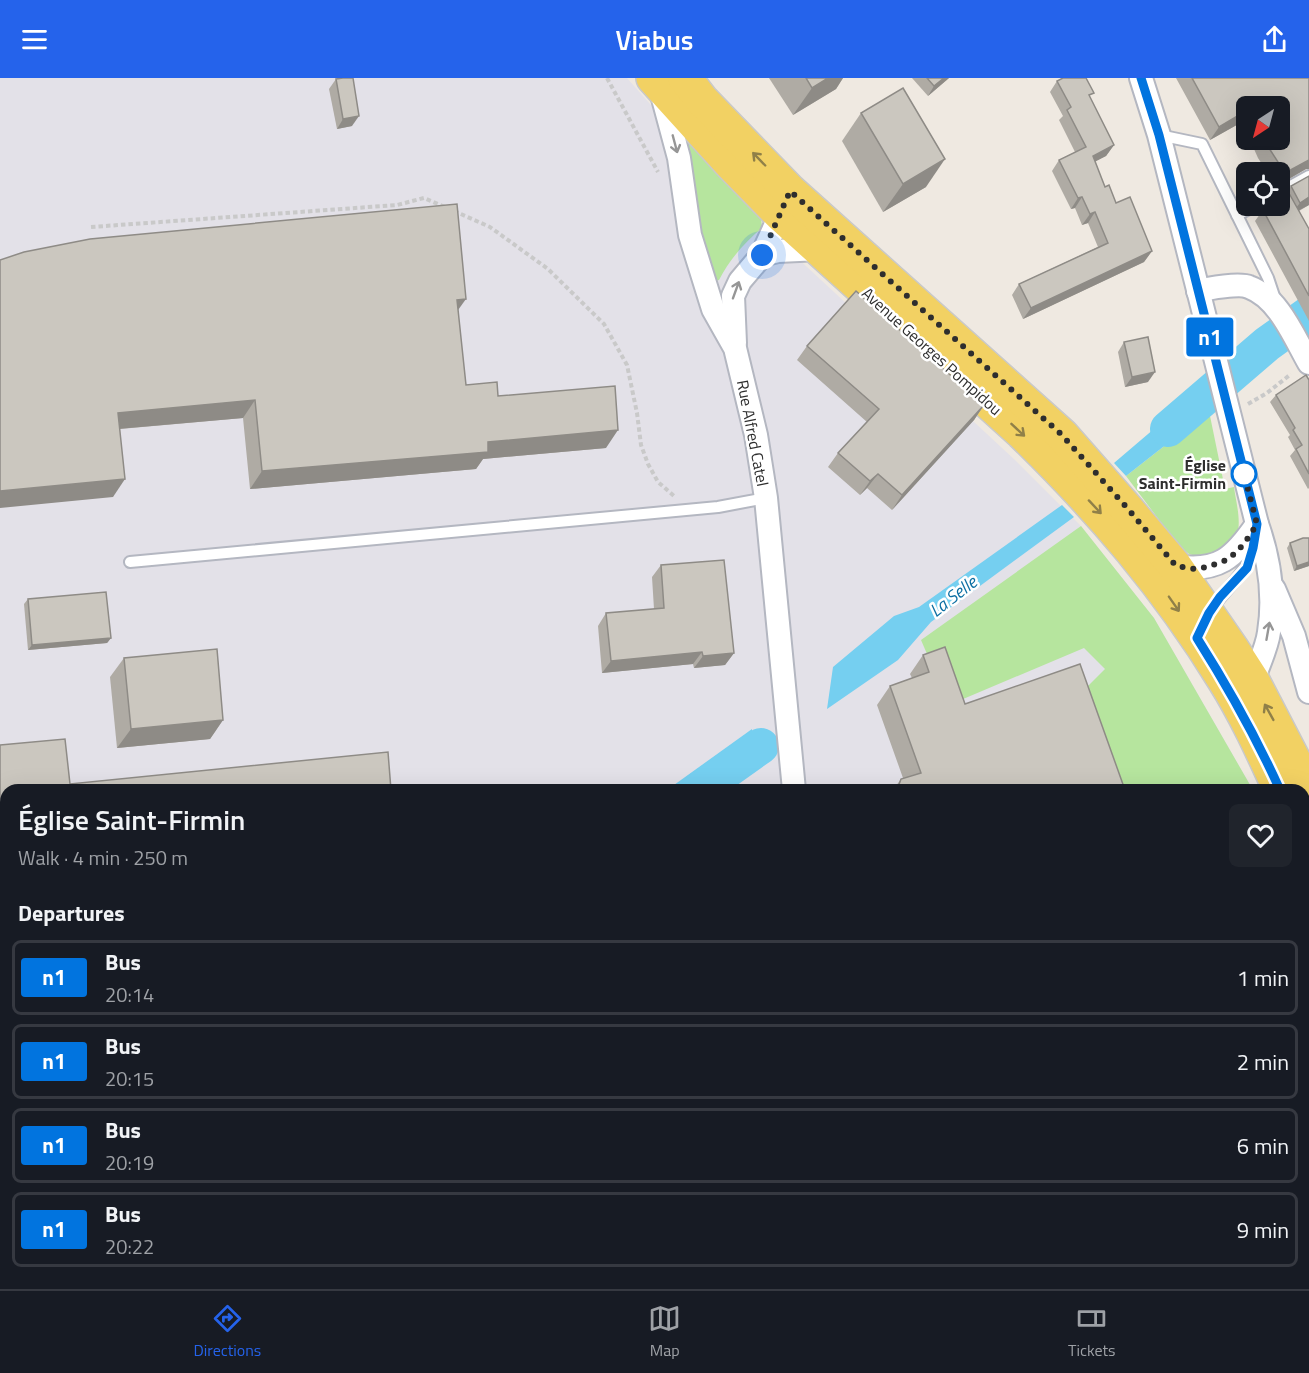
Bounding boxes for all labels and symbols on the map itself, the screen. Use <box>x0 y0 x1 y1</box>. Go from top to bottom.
north arrow <box>1236 96 1290 150</box>
one-way arrow <box>670 134 681 153</box>
one-way arrow <box>752 151 766 166</box>
your location <box>747 240 777 270</box>
street label: Avenue Georges Pompidou <box>857 281 1007 421</box>
one-way arrow <box>732 282 743 300</box>
line badge: n1 <box>1183 318 1237 356</box>
street label: Rue Alfred Catel <box>731 378 775 488</box>
one-way arrow <box>1010 423 1025 437</box>
place label: Église Saint-Firmin <box>1139 453 1226 495</box>
marker: Église Saint-Firmin <box>1231 461 1257 487</box>
one-way arrow <box>1088 500 1102 515</box>
water label: La Selle <box>923 568 984 623</box>
one-way arrow <box>1167 596 1180 612</box>
one-way arrow <box>1263 622 1274 642</box>
one-way arrow <box>1263 704 1275 721</box>

